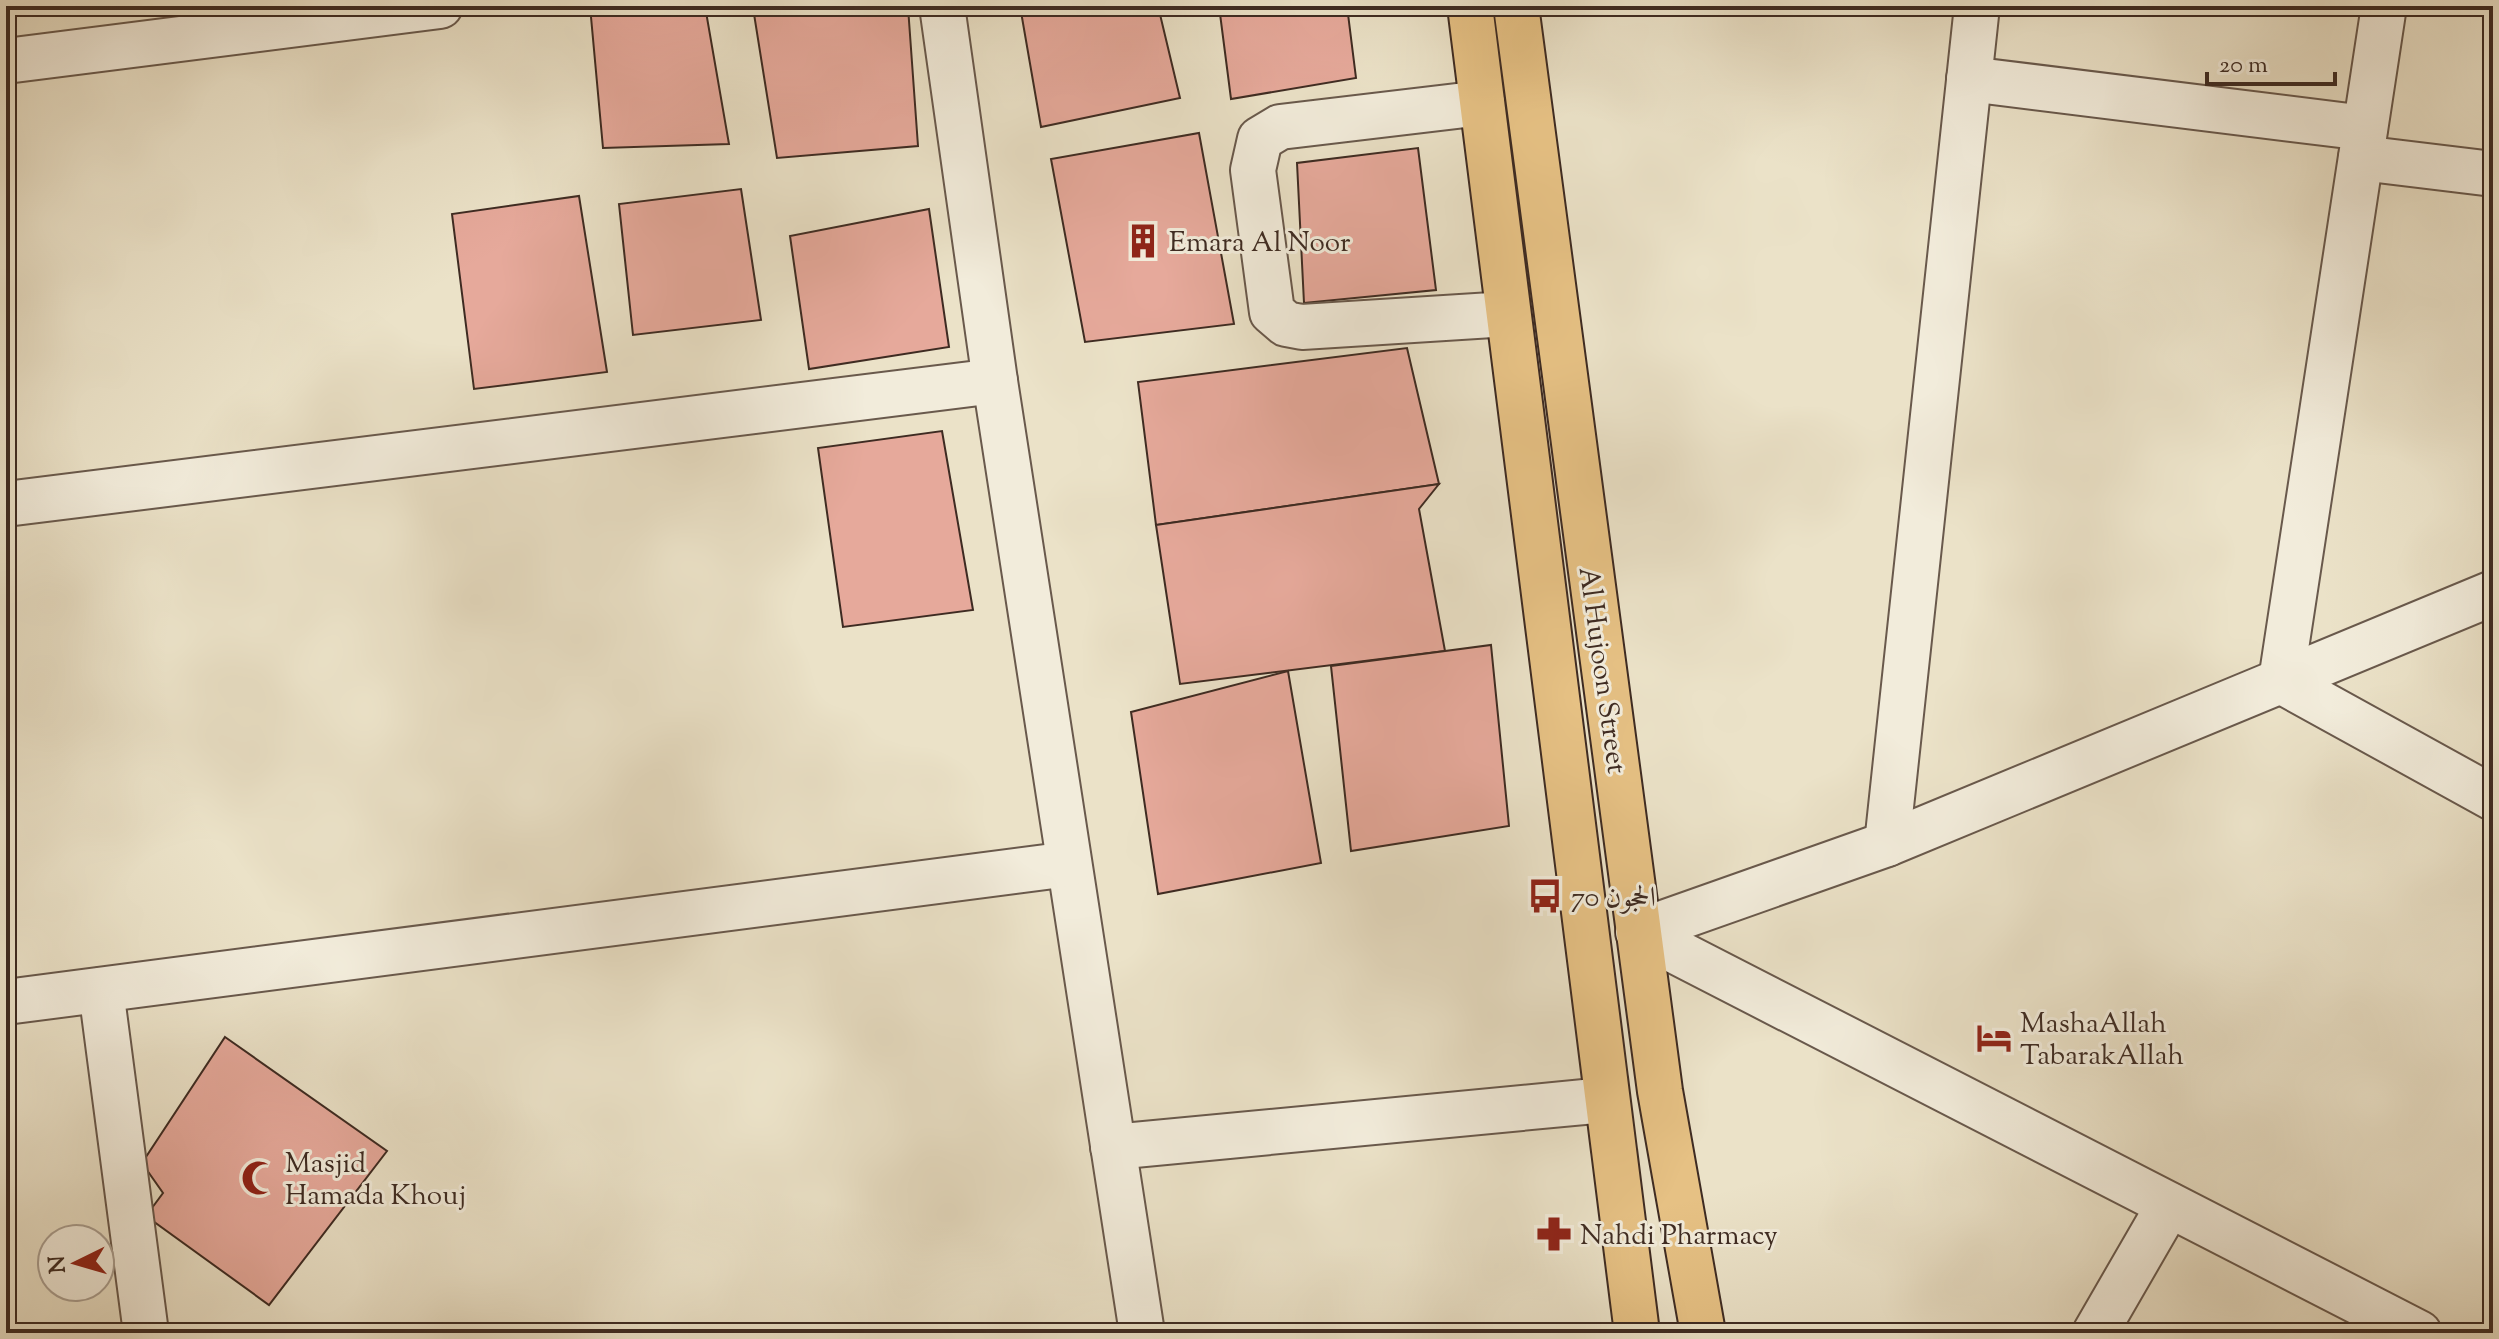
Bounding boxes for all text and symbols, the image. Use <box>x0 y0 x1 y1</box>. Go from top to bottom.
scale bar <box>2207 36 2335 86</box>
text: 20 m <box>2219 49 2268 83</box>
building icon: Emara Al Noor <box>1124 222 1162 260</box>
place label: Emara Al Noor <box>1169 224 1351 264</box>
street label: Al Hujoon Street <box>1567 565 1635 777</box>
bus stop icon: الحجون 70 <box>1526 877 1564 915</box>
place label: الحجون 70 <box>1571 879 1656 919</box>
place label: MashaAllah TabarakAllah <box>2020 1005 2184 1077</box>
hotel icon: MashaAllah TabarakAllah <box>1975 1019 2013 1057</box>
place label: Masjid Hamada Khouj <box>285 1145 466 1217</box>
mosque icon: Masjid Hamada Khouj <box>240 1159 278 1197</box>
pharmacy icon: Nahdi Pharmacy <box>1535 1215 1573 1253</box>
place label: Nahdi Pharmacy <box>1580 1217 1778 1257</box>
north arrow <box>36 1223 116 1303</box>
text: N <box>42 1254 76 1275</box>

